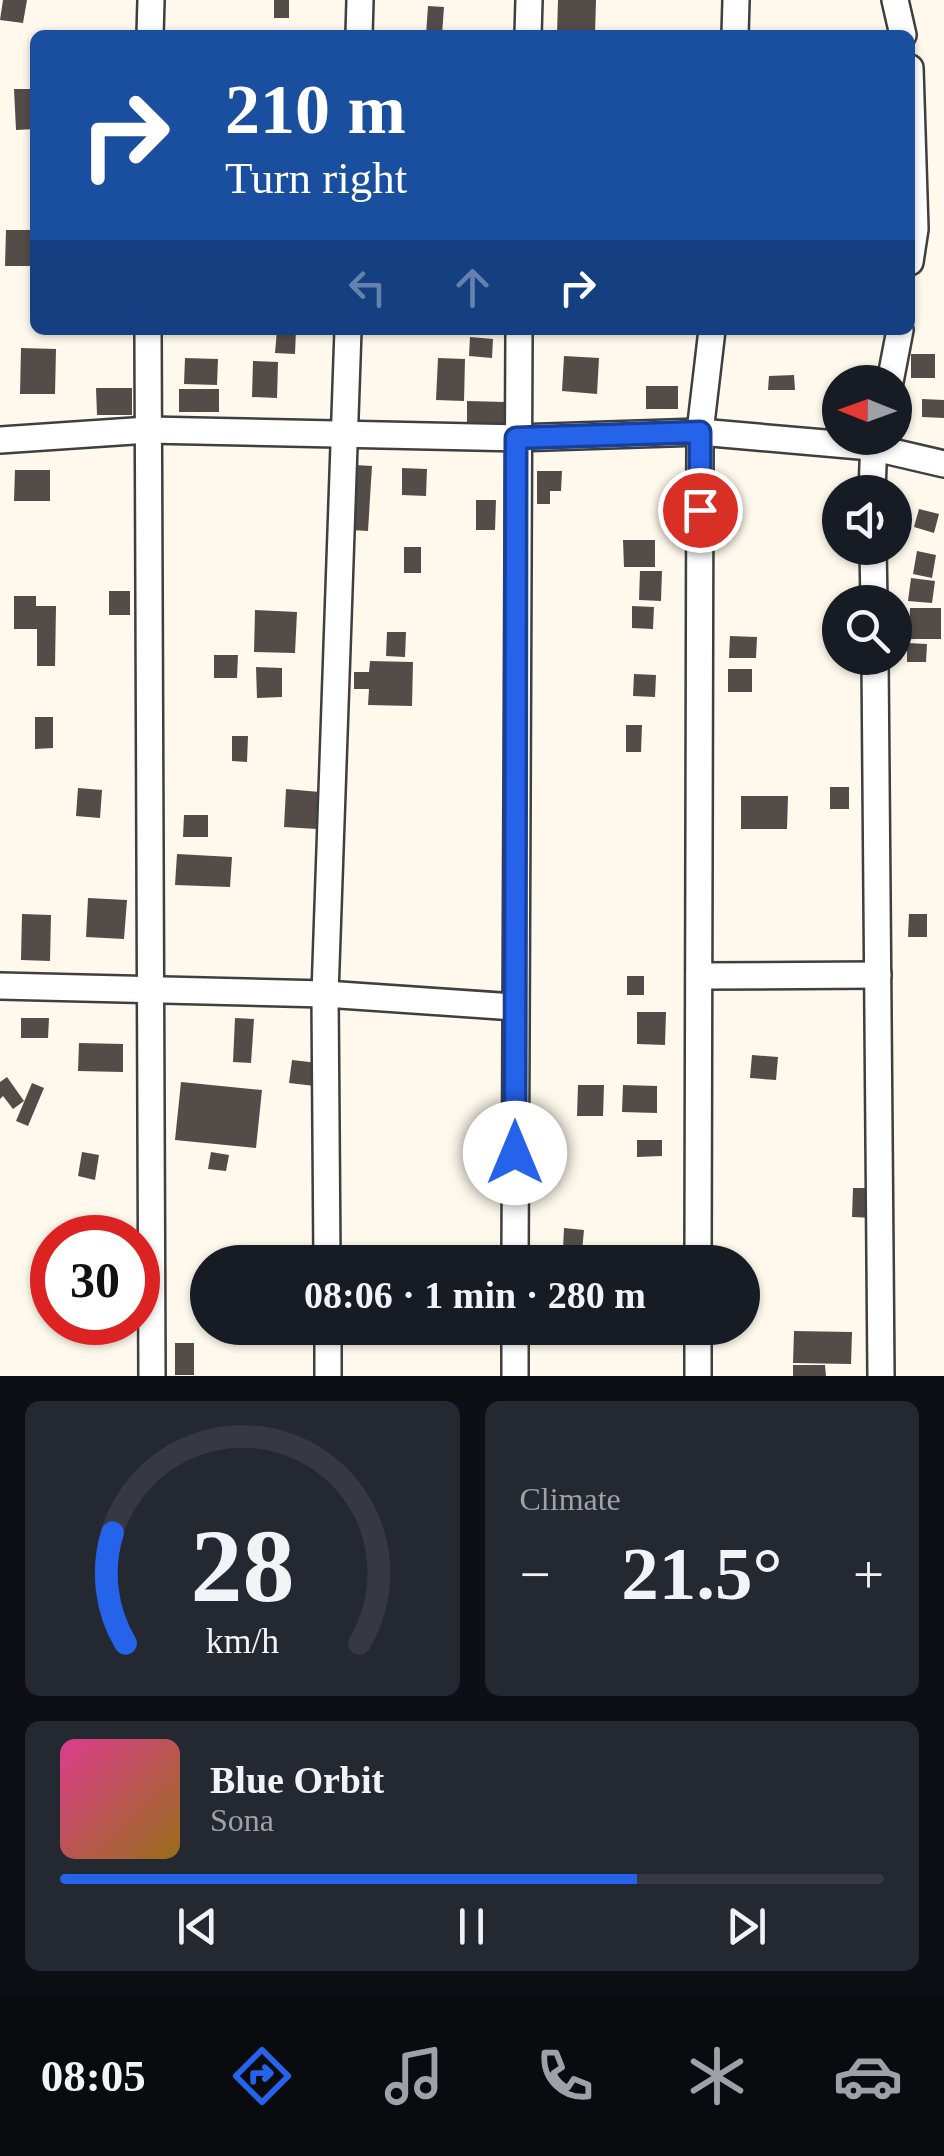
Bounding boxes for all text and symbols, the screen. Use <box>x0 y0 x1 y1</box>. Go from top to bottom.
icon: right <box>60 70 190 200</box>
text: 210 m <box>225 71 406 148</box>
text: Turn right <box>225 153 407 203</box>
icon: left <box>340 260 395 315</box>
icon: ahead <box>445 260 500 315</box>
icon: right <box>550 260 605 315</box>
north arrow <box>822 365 912 455</box>
map controls <box>822 365 912 675</box>
pin <box>658 468 743 553</box>
button: sound <box>822 475 912 565</box>
icon: arrive <box>673 483 728 538</box>
button: search <box>822 585 912 675</box>
position arrow <box>463 1101 567 1205</box>
speed limit sign: 30 <box>30 1215 160 1345</box>
text: 08:06 · 1 min · 280 m <box>304 1274 646 1316</box>
text: Climate <box>520 1481 621 1517</box>
text: 28 <box>190 1508 294 1623</box>
text: 21.5° <box>621 1532 782 1615</box>
text: − <box>520 1544 551 1605</box>
text: + <box>853 1544 884 1605</box>
text: km/h <box>206 1621 279 1661</box>
text: Blue Orbit <box>210 1759 384 1801</box>
text: Sona <box>210 1802 274 1838</box>
icon: previous <box>170 1899 225 1954</box>
icon: pause <box>444 1899 499 1954</box>
icon: next <box>719 1899 774 1954</box>
icon: directions <box>227 2041 297 2111</box>
icon: music <box>379 2041 449 2111</box>
icon: phone <box>530 2041 600 2111</box>
icon: climate <box>682 2041 752 2111</box>
icon: car <box>833 2041 903 2111</box>
text: 08:05 <box>41 2051 146 2101</box>

